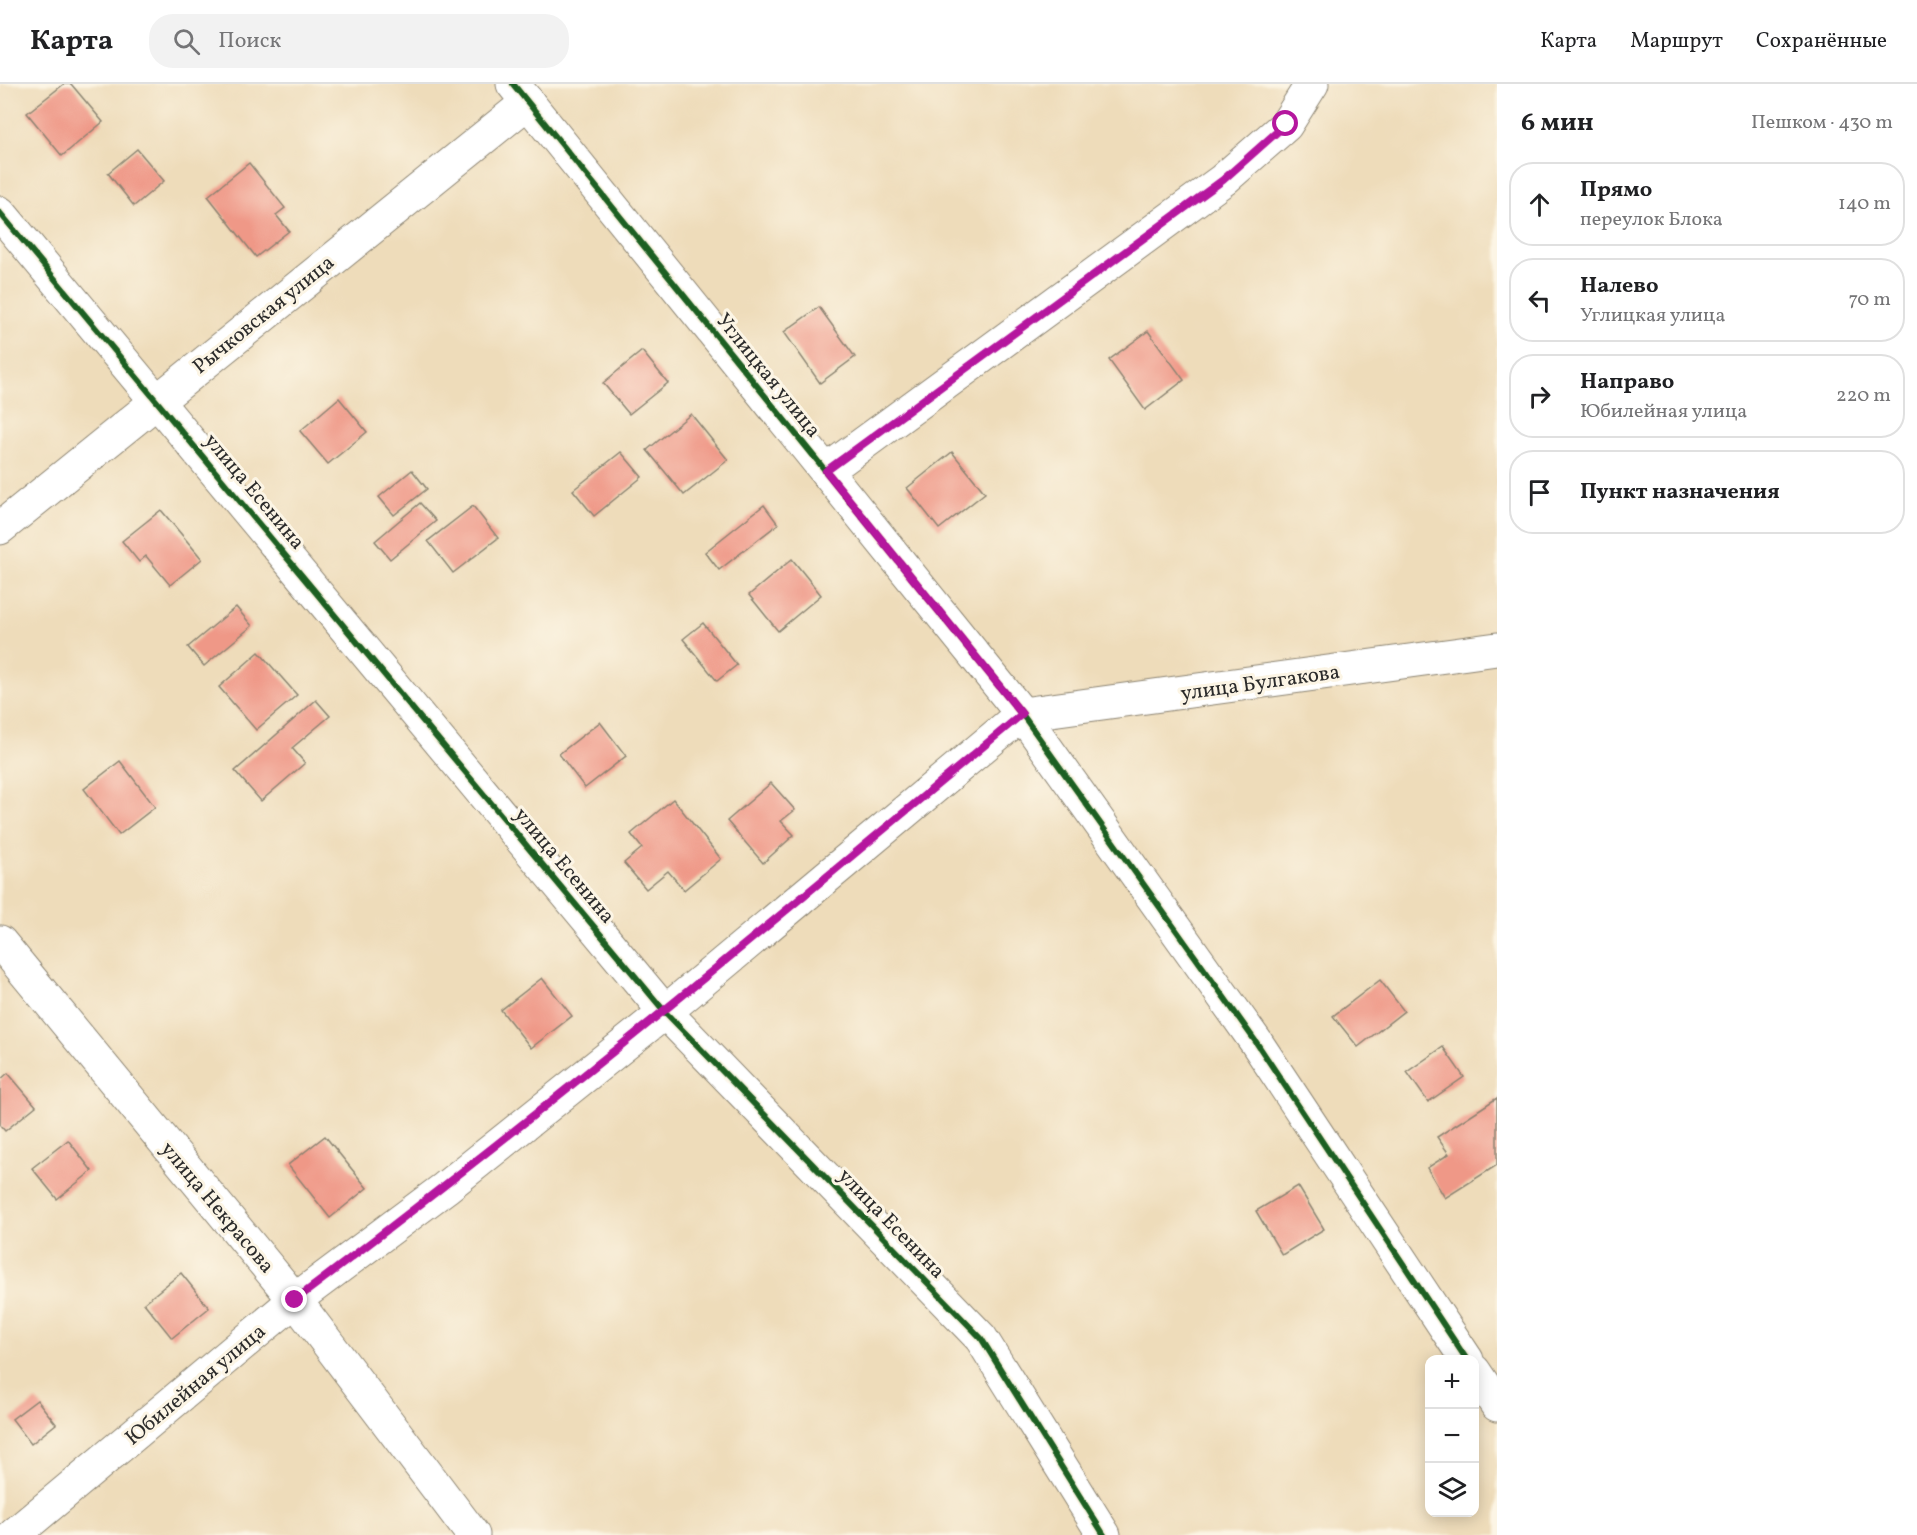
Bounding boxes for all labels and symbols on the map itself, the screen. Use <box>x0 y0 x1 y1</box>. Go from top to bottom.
route start <box>1272 110 1298 136</box>
street label: Рычковская улица <box>187 249 341 382</box>
street label: Углицкая улица <box>709 308 827 444</box>
street label: улица Есенина <box>197 428 311 556</box>
street label: улица Булгакова <box>1179 658 1342 709</box>
street label: улица Есенина <box>507 802 621 930</box>
street label: улица Некрасова <box>153 1136 281 1280</box>
street label: улица Есенина <box>831 1162 951 1286</box>
route end <box>281 1286 307 1312</box>
street label: Юбилейная улица <box>119 1318 273 1453</box>

